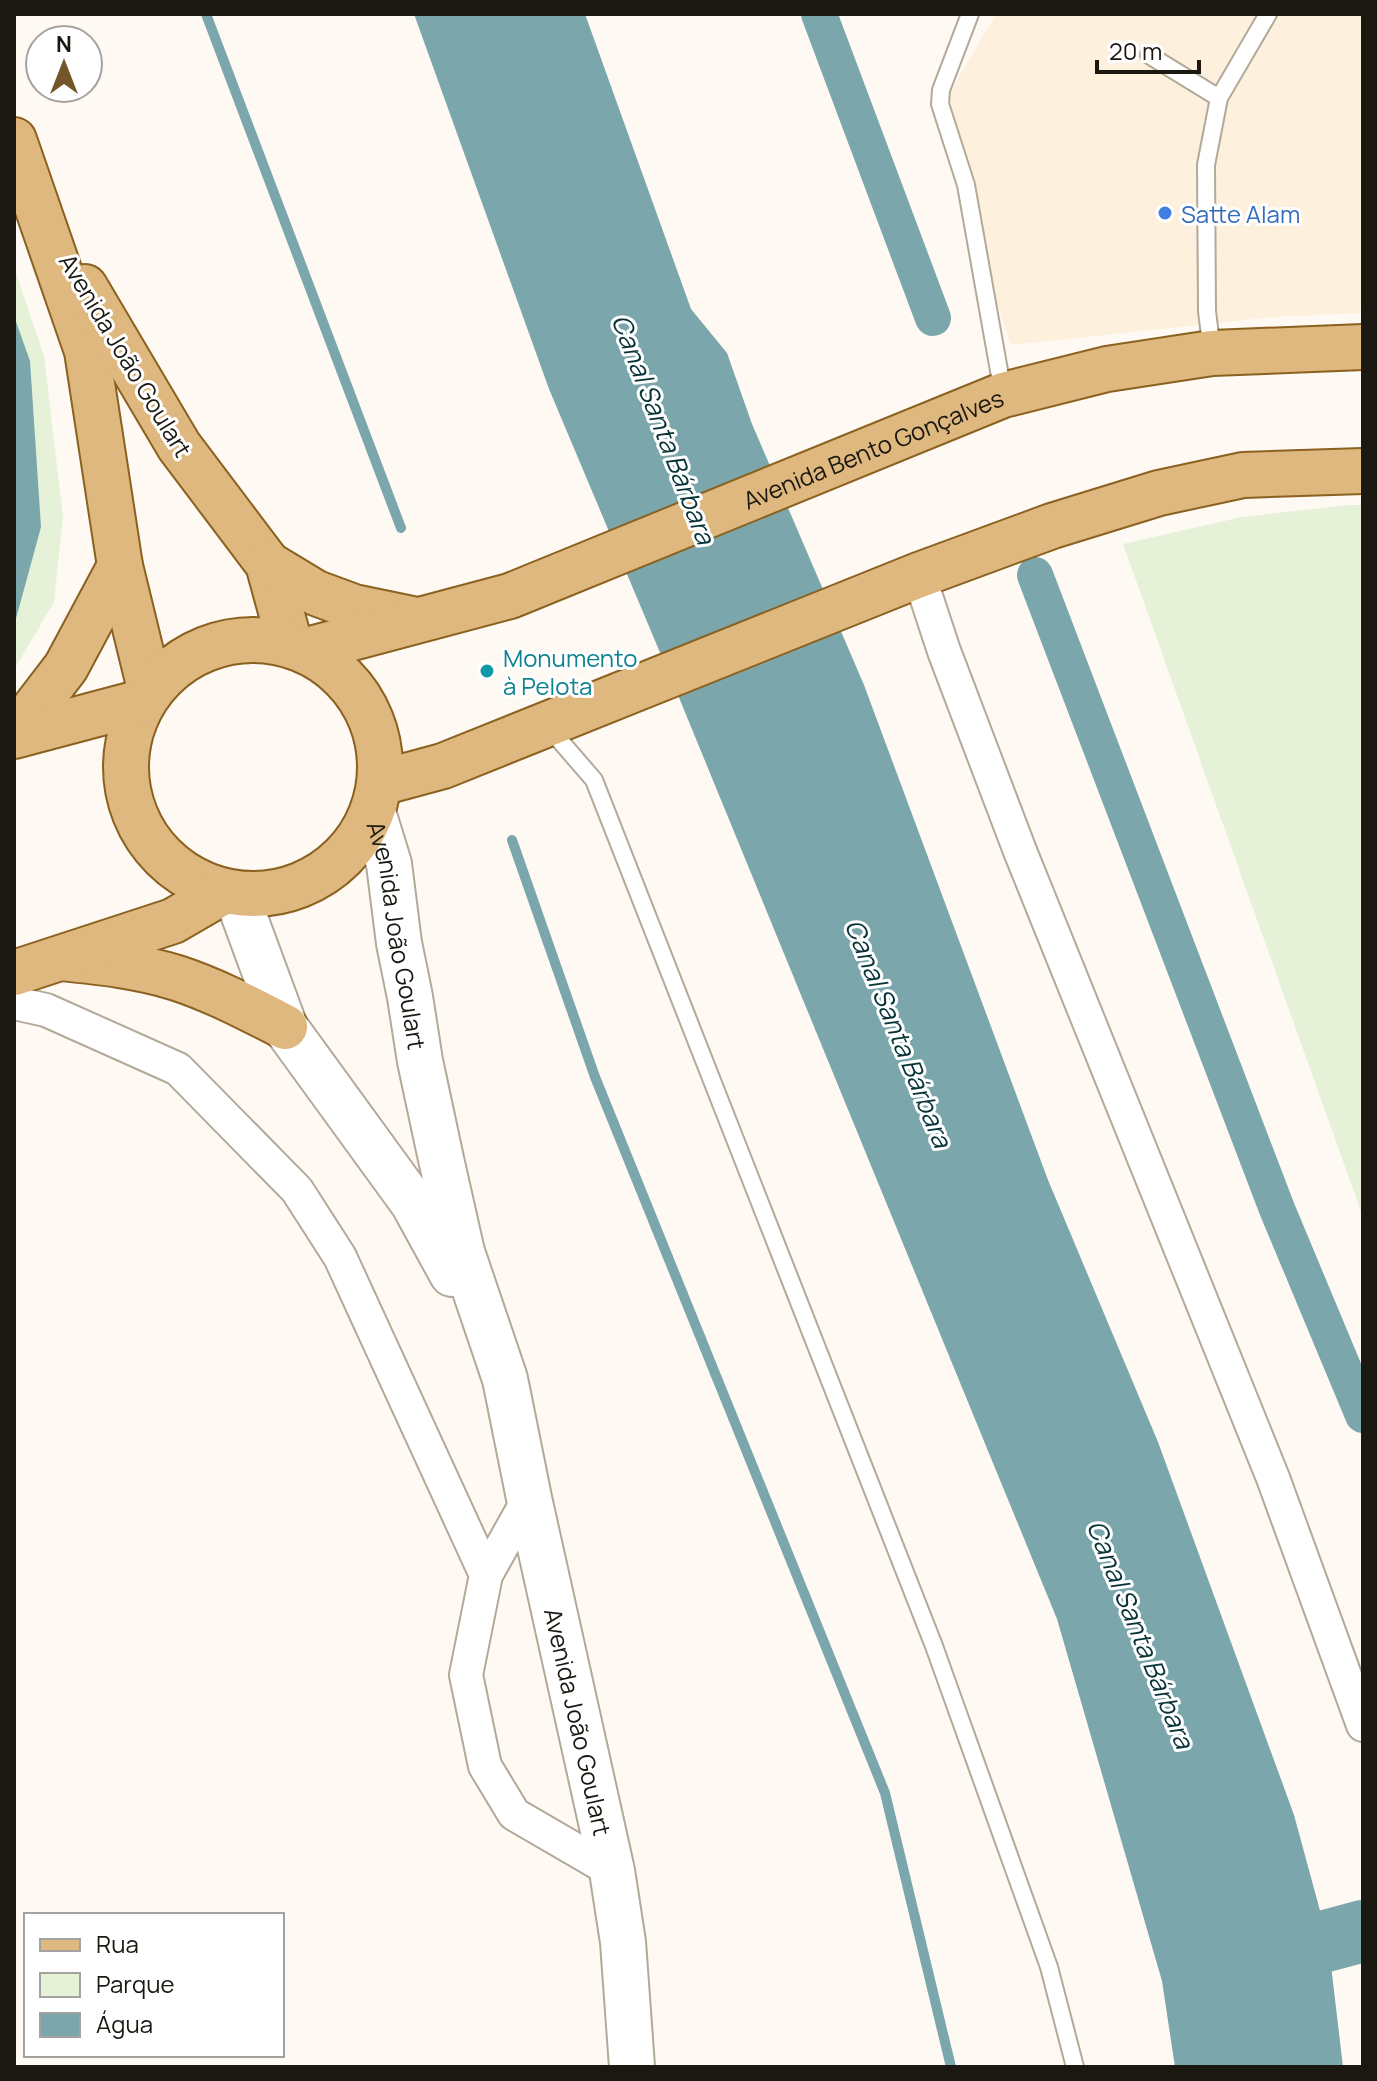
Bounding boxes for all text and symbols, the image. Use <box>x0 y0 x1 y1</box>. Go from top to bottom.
north arrow <box>24 24 104 104</box>
scale bar <box>1097 24 1199 74</box>
text: N <box>56 29 72 59</box>
text: 20 m <box>1109 34 1162 67</box>
place label: Satte Alam <box>1181 197 1300 230</box>
marker: Satte Alam <box>1156 204 1174 222</box>
street label: Avenida João Goulart <box>52 247 200 463</box>
water label: Canal Santa Bárbara <box>604 309 725 550</box>
street label: Avenida Bento Gonçalves <box>738 380 1008 516</box>
place label: Monumento à Pelota <box>503 641 637 702</box>
marker: Monumento à Pelota <box>478 662 496 680</box>
street label: Avenida João Goulart <box>360 817 434 1052</box>
water label: Canal Santa Bárbara <box>837 914 962 1154</box>
water label: Canal Santa Bárbara <box>1079 1515 1204 1755</box>
street label: Avenida João Goulart <box>537 1605 620 1838</box>
legend <box>24 1913 284 2057</box>
text: Rua <box>96 1927 139 1960</box>
text: Parque <box>96 1967 174 2000</box>
text: Água <box>96 2007 153 2040</box>

